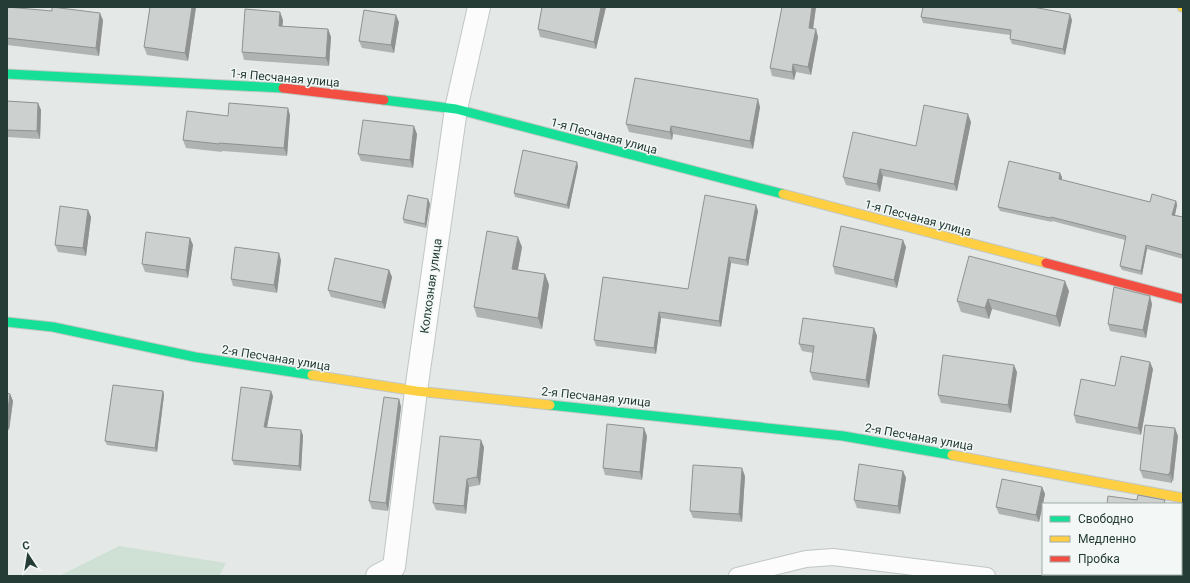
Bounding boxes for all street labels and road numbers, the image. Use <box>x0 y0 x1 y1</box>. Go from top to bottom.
street label: 1-я Песчаная улица <box>230 66 340 90</box>
street label: 1-я Песчаная улица <box>549 115 659 157</box>
street label: 1-я Песчаная улица <box>863 197 973 239</box>
street label: Колхозная улица <box>417 238 445 334</box>
street label: 2-я Песчаная улица <box>221 342 331 374</box>
street label: 2-я Песчаная улица <box>541 384 651 410</box>
street label: 2-я Песчаная улица <box>864 421 974 453</box>

